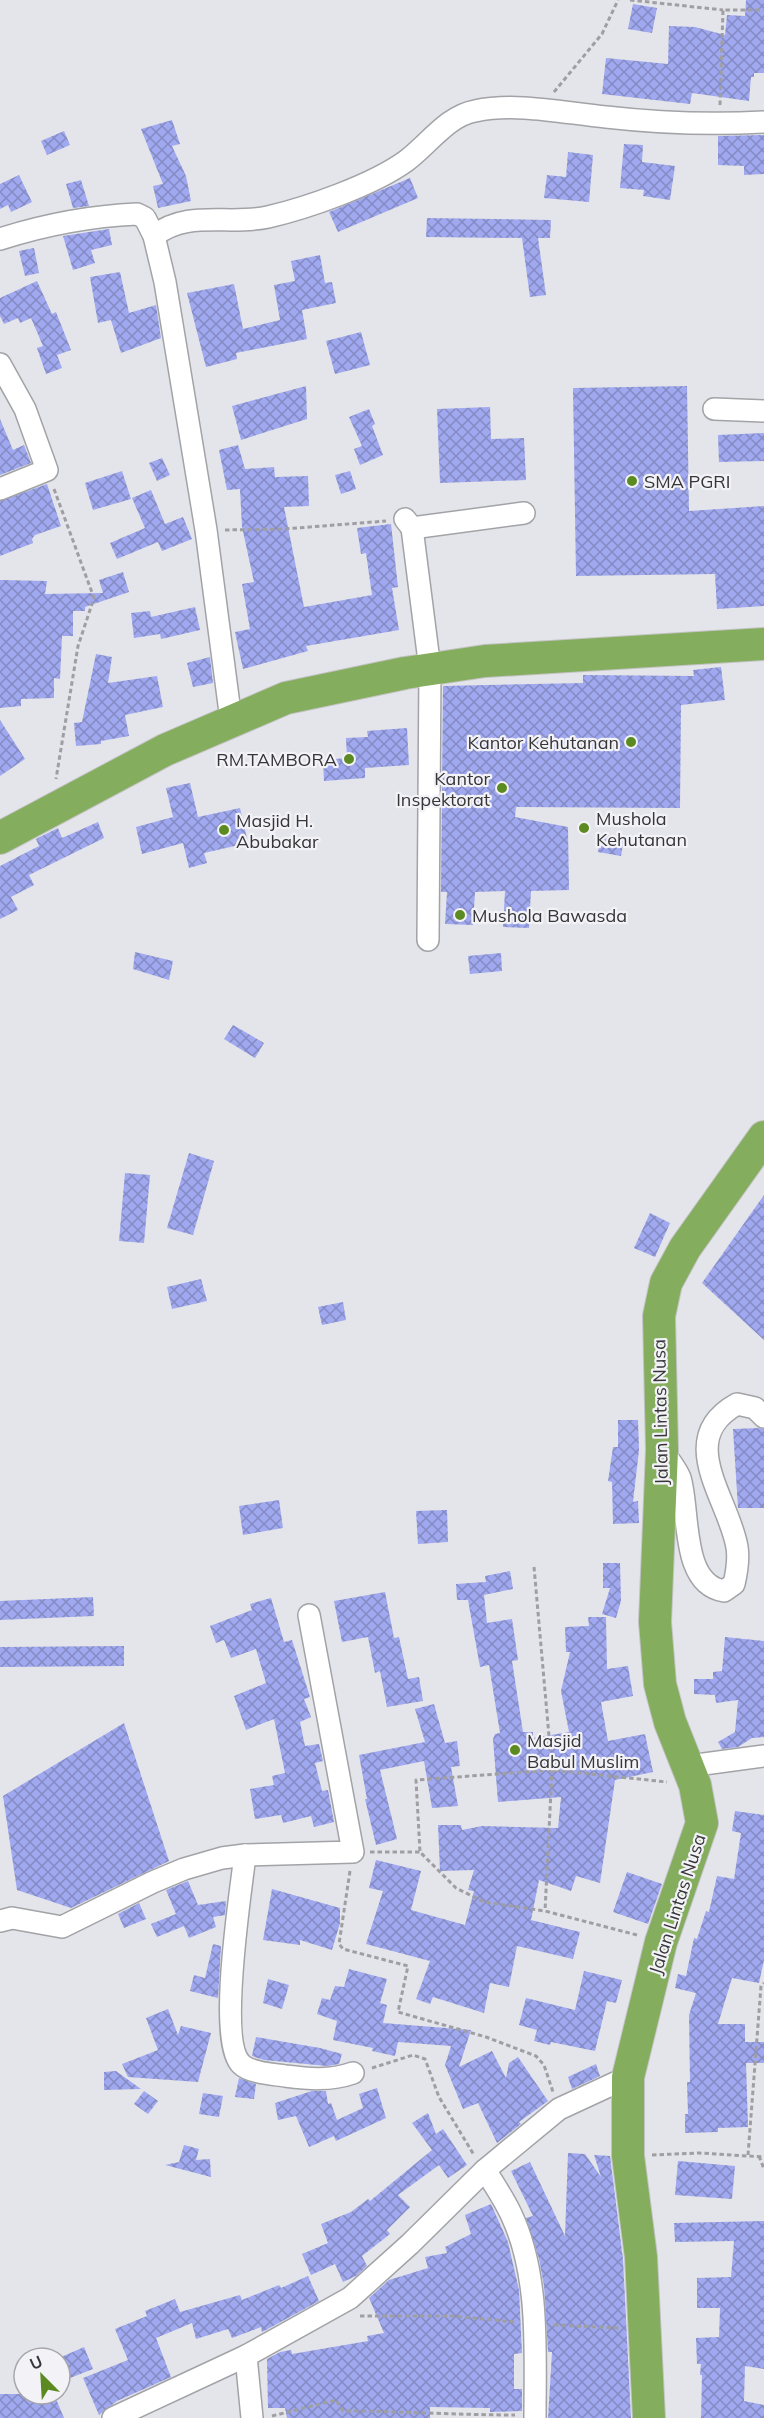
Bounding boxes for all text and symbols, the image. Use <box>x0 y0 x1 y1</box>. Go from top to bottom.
place label: SMA PGRI <box>644 470 730 493</box>
marker: SMA PGRI <box>625 474 639 488</box>
place label: Kantor Kehutanan <box>468 731 619 754</box>
marker: Kantor Kehutanan <box>624 735 638 749</box>
place label: RM.TAMBORA <box>216 748 337 771</box>
marker: RM.TAMBORA <box>342 752 356 766</box>
place label: Kantor Inspektorat <box>396 767 490 811</box>
marker: Kantor Inspektorat <box>495 781 509 795</box>
place label: Mushola Kehutanan <box>596 807 687 851</box>
place label: Masjid H. Abubakar <box>236 809 319 853</box>
marker: Mushola Kehutanan <box>577 821 591 835</box>
marker: Masjid H. Abubakar <box>217 823 231 837</box>
place label: Mushola Bawasda <box>472 904 627 927</box>
marker: Mushola Bawasda <box>453 908 467 922</box>
street label: Jalan Lintas Nusa <box>647 1339 673 1485</box>
place label: Masjid Babul Muslim <box>527 1729 639 1773</box>
marker: Masjid Babul Muslim <box>508 1743 522 1757</box>
street label: Jalan Lintas Nusa <box>644 1831 710 1977</box>
north arrow <box>12 2346 72 2406</box>
text: U <box>26 2351 45 2374</box>

